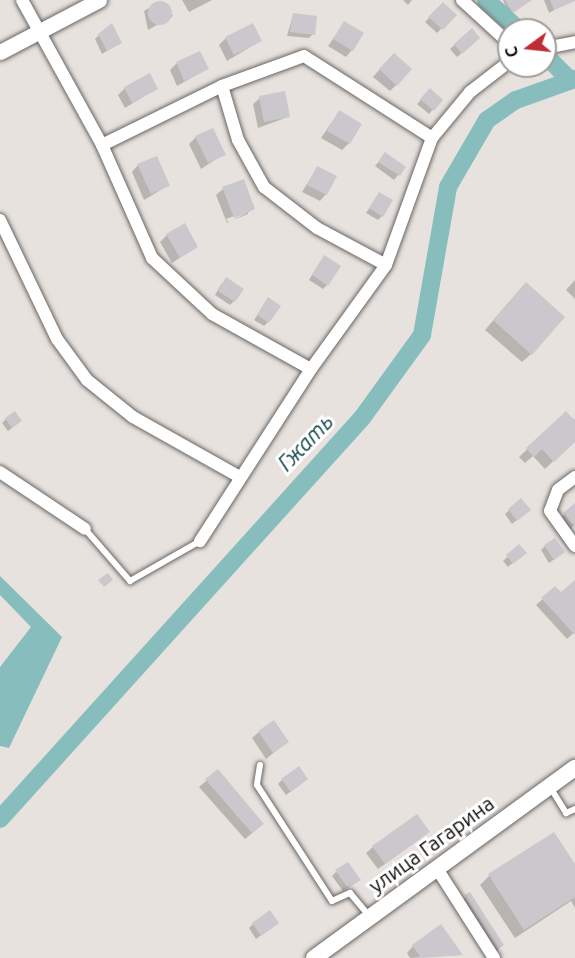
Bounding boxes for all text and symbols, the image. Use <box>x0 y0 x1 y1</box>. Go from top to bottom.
north arrow <box>497 18 557 78</box>
text: С <box>502 45 522 59</box>
water label: Гжать <box>272 408 338 476</box>
street label: улица Гагарина <box>363 790 499 898</box>

